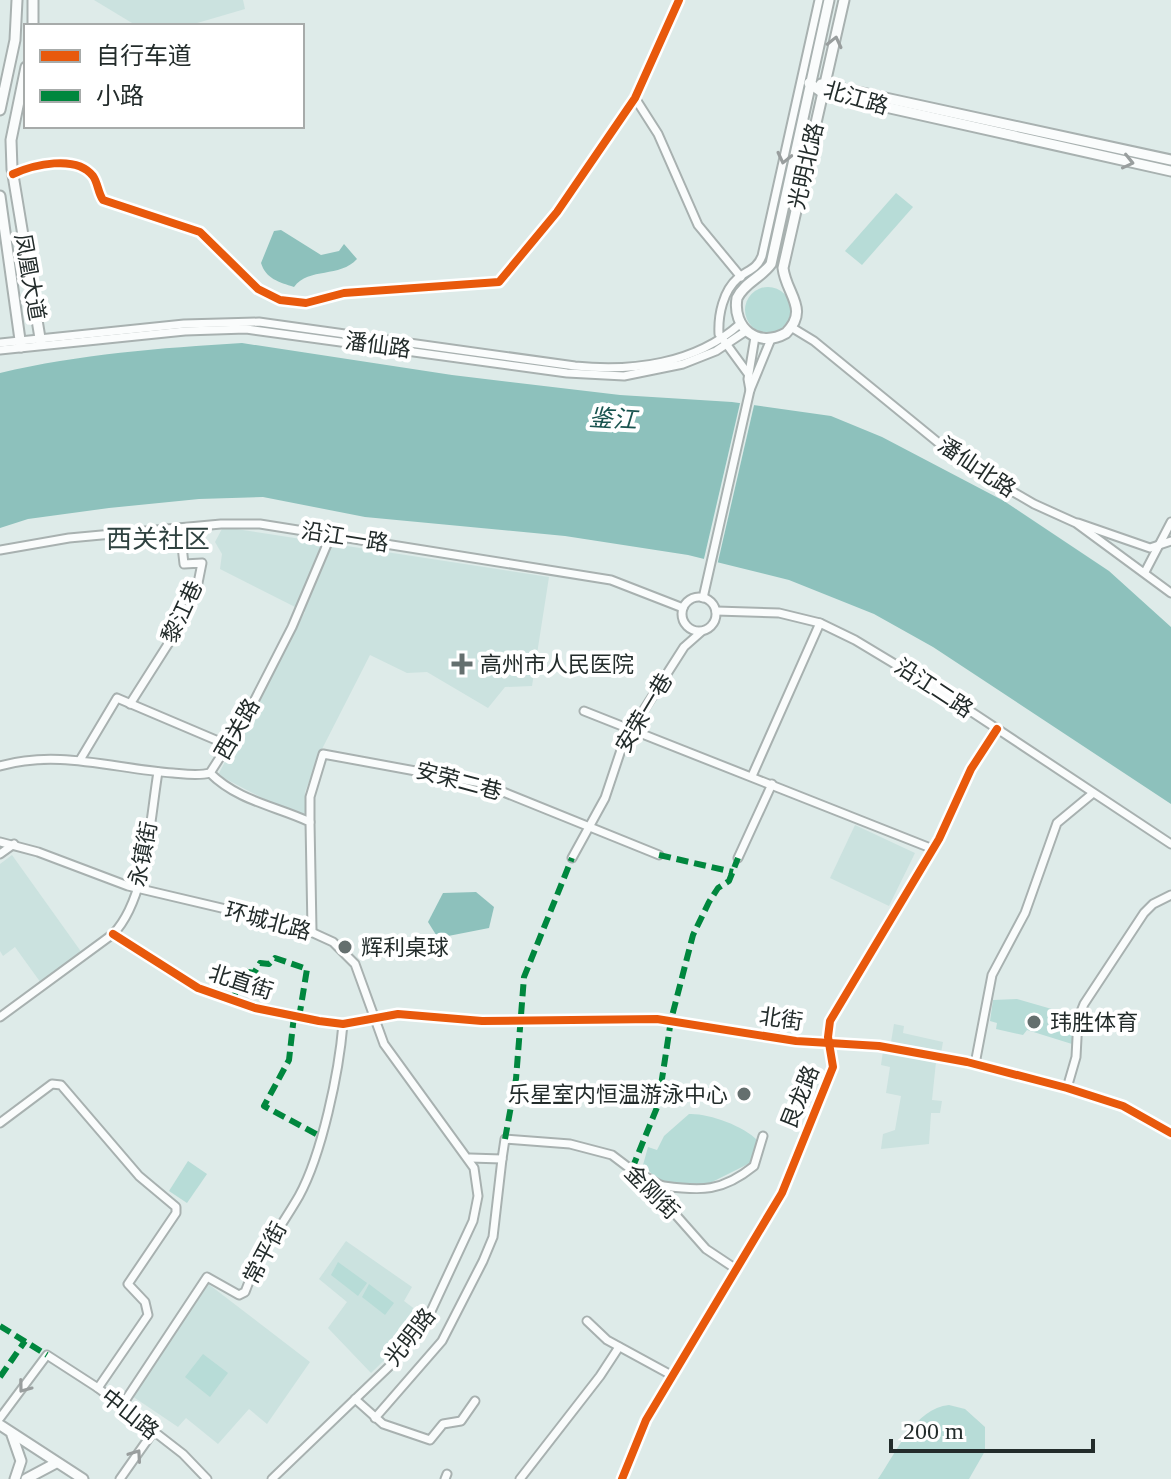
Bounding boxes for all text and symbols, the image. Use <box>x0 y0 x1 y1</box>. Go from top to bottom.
legend <box>24 24 304 128</box>
one-way arrow <box>826 36 843 49</box>
text: 自行车道 <box>96 43 192 69</box>
street label: 北江路 <box>821 77 891 119</box>
text: 小路 <box>96 83 144 109</box>
street label: 光明北路 <box>784 120 828 212</box>
one-way arrow <box>776 151 793 164</box>
one-way arrow <box>1121 153 1135 170</box>
street label: 凤凰大道 <box>10 231 50 323</box>
street label: 潘仙路 <box>344 328 412 362</box>
water label: 鉴江 <box>588 405 641 433</box>
street label: 潘仙北路 <box>934 432 1020 502</box>
street label: 沿江一路 <box>300 518 390 556</box>
district label: 西关社区 <box>106 525 210 554</box>
street label: 黎江巷 <box>157 577 207 647</box>
place label: 高州市人民医院 <box>480 652 634 677</box>
marker: 高州市人民医院 <box>451 653 473 675</box>
street label: 沿江二路 <box>890 654 978 722</box>
street label: 安荣一巷 <box>611 669 677 757</box>
street label: 西关路 <box>210 694 264 764</box>
street label: 安荣二巷 <box>413 758 505 804</box>
street label: 永镇街 <box>124 819 162 889</box>
street label: 环城北路 <box>222 898 314 944</box>
place label: 辉利桌球 <box>361 935 449 960</box>
marker: 辉利桌球 <box>336 938 354 956</box>
street label: 北直街 <box>206 960 276 1004</box>
street label: 北街 <box>757 1004 805 1034</box>
place label: 玮胜体育 <box>1050 1010 1138 1035</box>
marker: 玮胜体育 <box>1025 1013 1043 1031</box>
street label: 艮龙路 <box>776 1062 824 1132</box>
place label: 乐星室内恒温游泳中心 <box>508 1082 728 1107</box>
marker: 乐星室内恒温游泳中心 <box>735 1085 753 1103</box>
street label: 金刚街 <box>620 1160 684 1224</box>
street label: 常平街 <box>238 1218 292 1288</box>
street label: 光明路 <box>380 1303 440 1371</box>
one-way arrow <box>19 1378 33 1392</box>
street label: 中山路 <box>96 1384 164 1444</box>
scale bar <box>891 1403 1093 1453</box>
text: 200 m <box>903 1418 964 1444</box>
one-way arrow <box>126 1450 141 1464</box>

